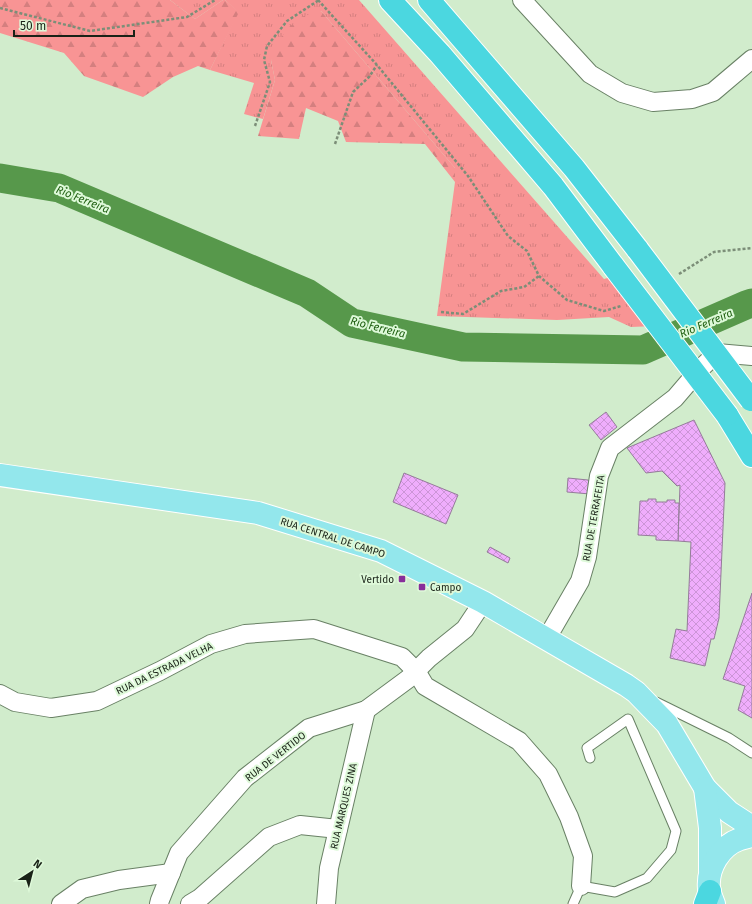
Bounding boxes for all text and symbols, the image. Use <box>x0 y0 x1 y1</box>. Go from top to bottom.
scale bar <box>14 12 134 38</box>
text: 50 m <box>20 19 46 33</box>
water label: Rio Ferreira <box>54 183 111 216</box>
water label: Rio Ferreira <box>678 306 735 340</box>
water label: Rio Ferreira <box>349 314 407 341</box>
street label: RUA DE TERRAFEITA <box>580 474 608 562</box>
street label: RUA CENTRAL DE CAMPO <box>279 515 387 561</box>
place label: Vertido <box>361 574 394 586</box>
marker: Vertido <box>397 574 407 584</box>
marker: Campo <box>417 582 427 592</box>
place label: Campo <box>430 582 461 594</box>
street label: RUA DA ESTRADA VELHA <box>114 640 215 698</box>
street label: RUA DE VERTIDO <box>243 729 308 784</box>
street label: RUA MARQUES ZINA <box>328 762 360 850</box>
north arrow <box>12 852 52 892</box>
text: N <box>31 857 44 872</box>

